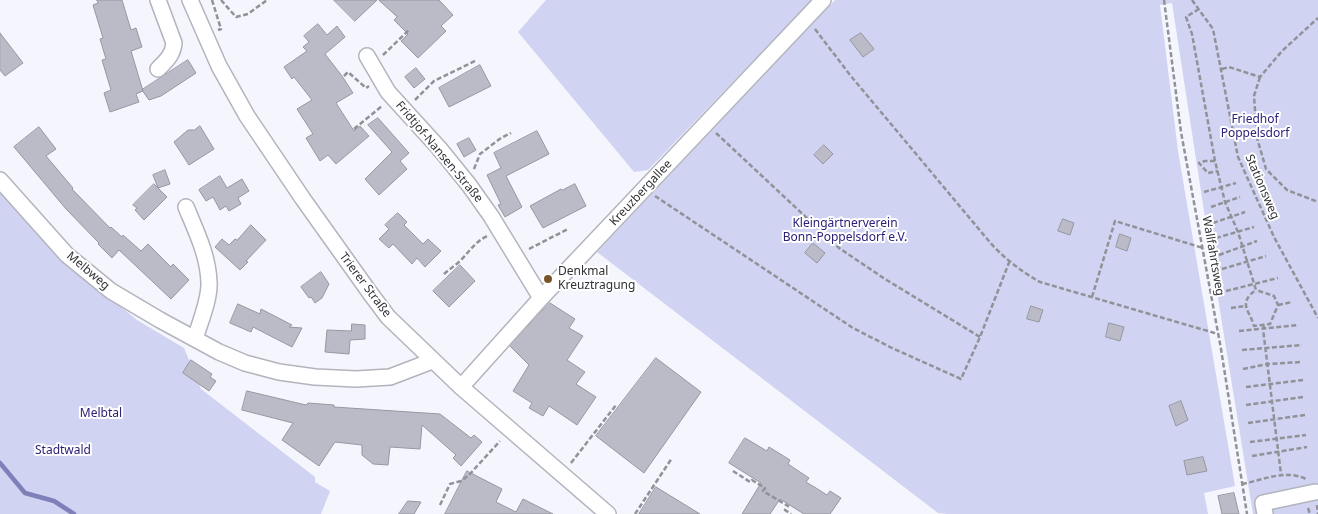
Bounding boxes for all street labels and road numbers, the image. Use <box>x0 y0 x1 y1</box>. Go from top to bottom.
street label: Fridtjof-Nansen-Straße <box>392 98 486 206</box>
street label: Stationsweg <box>1242 152 1282 222</box>
street label: Kreuzbergallee <box>607 157 675 229</box>
street label: Wallfahrtsweg <box>1199 215 1227 297</box>
street label: Melbweg <box>64 249 112 293</box>
street label: Trierer Straße <box>336 250 394 320</box>

